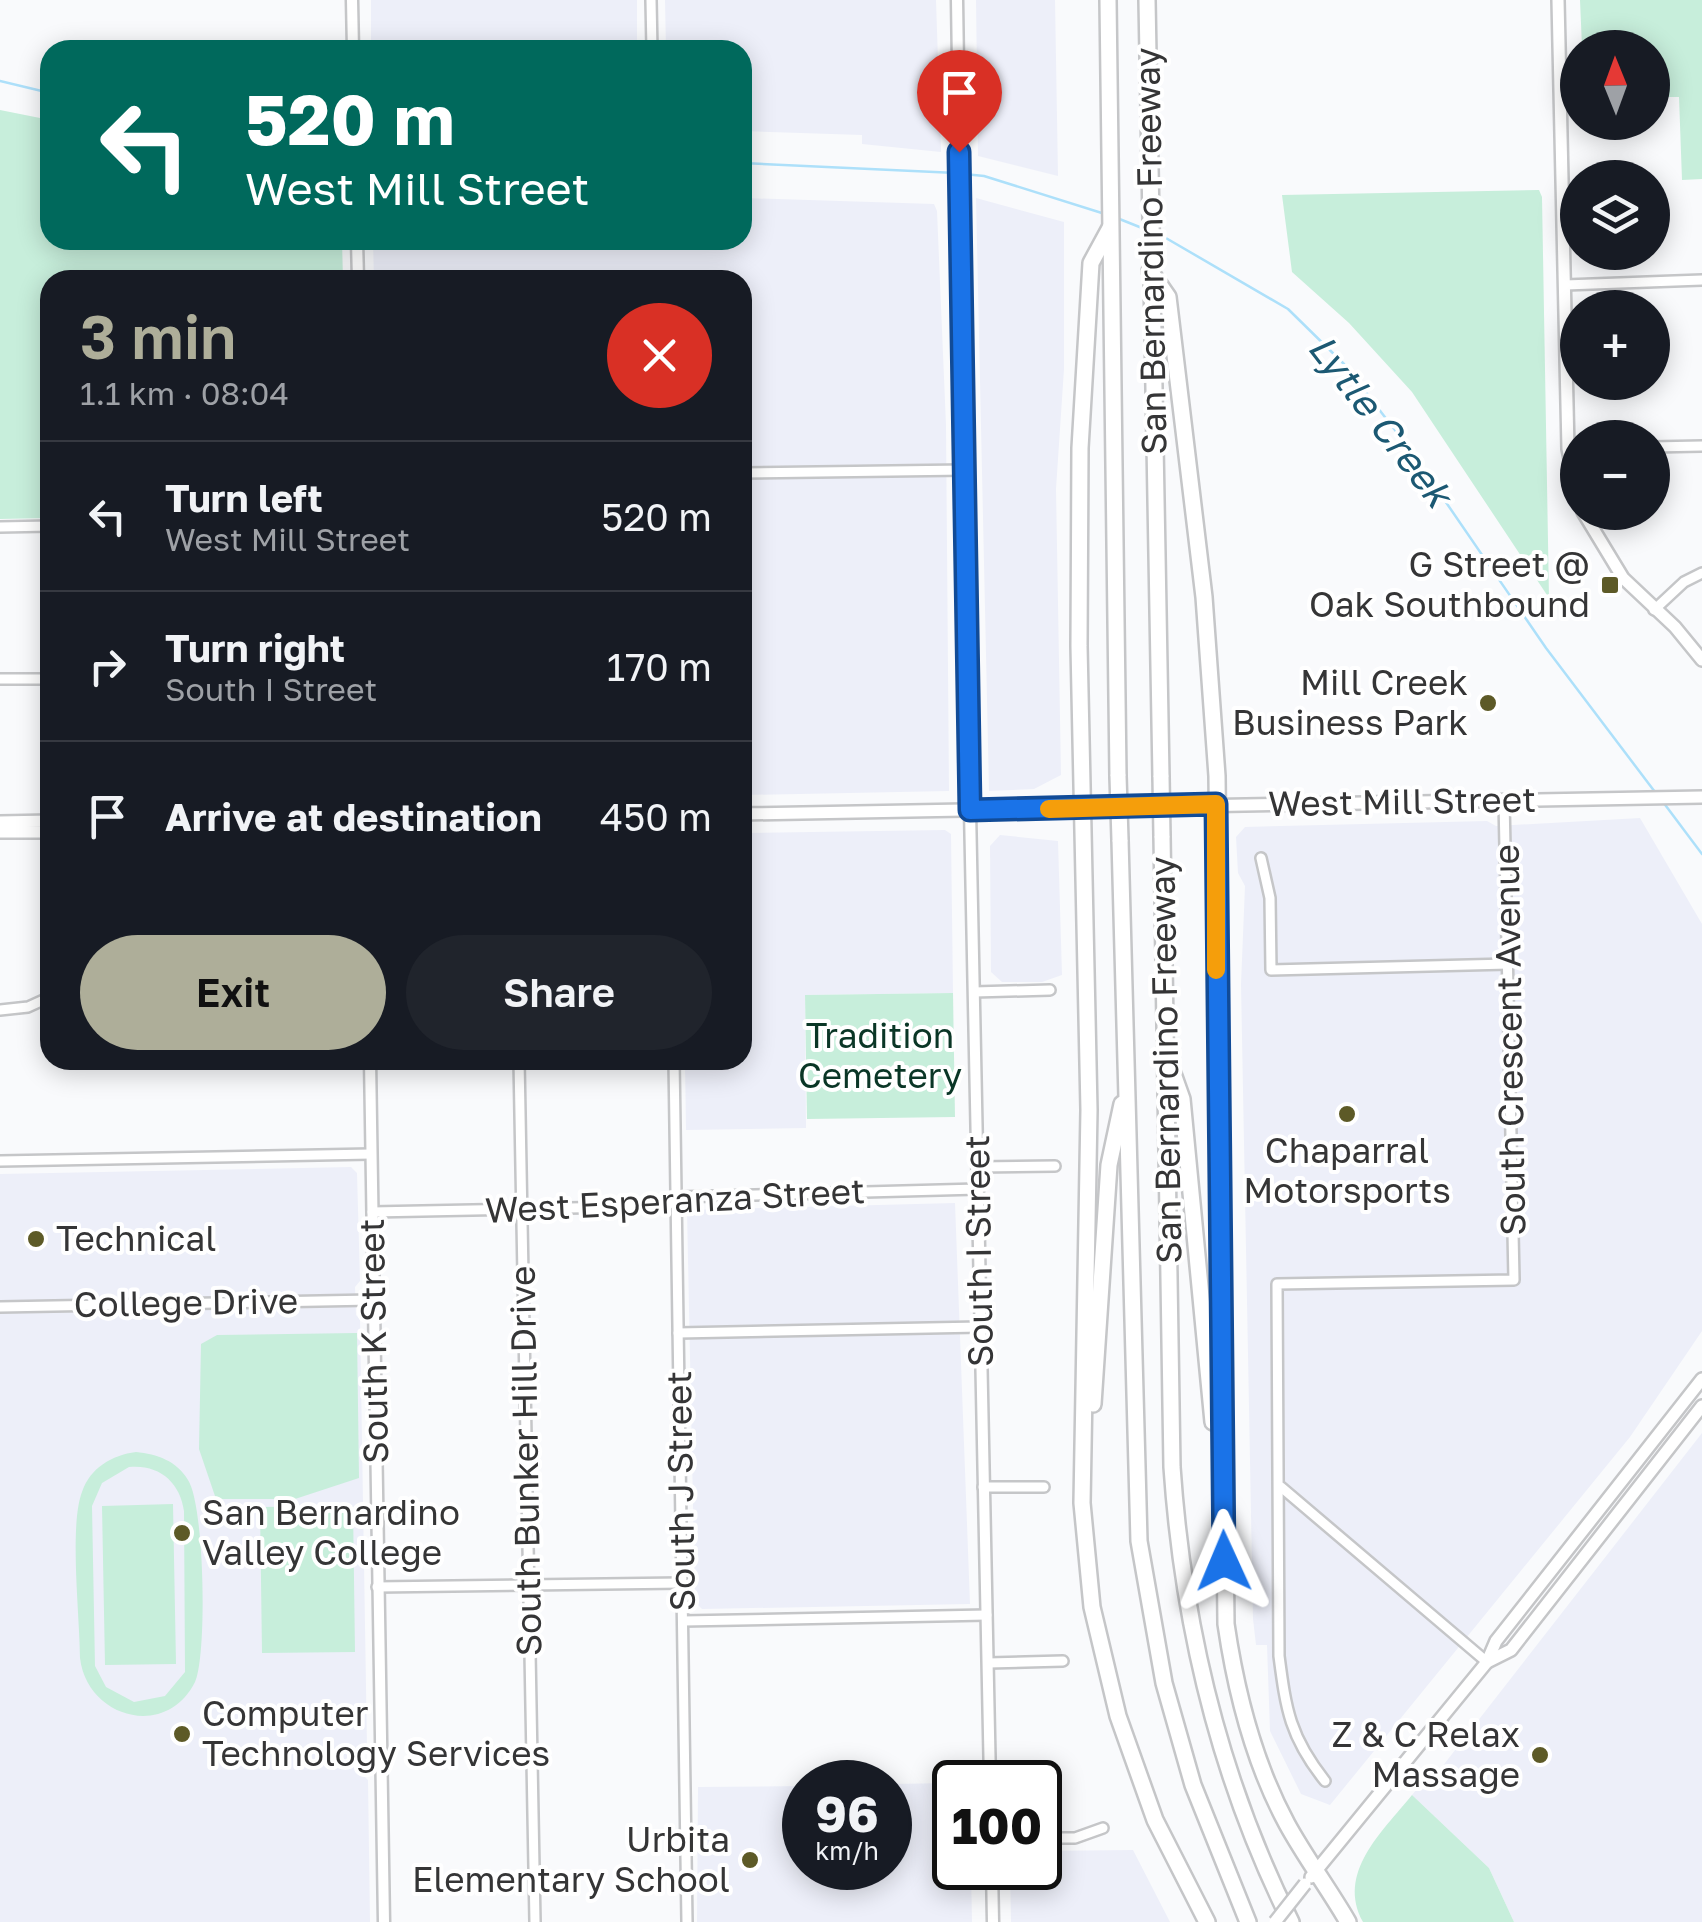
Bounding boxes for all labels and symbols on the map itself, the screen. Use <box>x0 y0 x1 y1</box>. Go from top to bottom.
north arrow <box>1560 30 1670 140</box>
street label: San Bernardino Freeway <box>1125 47 1175 455</box>
pin <box>917 50 1002 153</box>
water label: Lytle Creek <box>1300 325 1464 518</box>
place label: G Street @ Oak Southbound <box>1309 543 1590 625</box>
marker: G Street @ Oak Southbound <box>1599 574 1621 596</box>
place label: Mill Creek Business Park <box>1232 661 1468 743</box>
marker: Mill Creek Business Park <box>1477 692 1499 714</box>
street label: West Mill Street <box>1268 778 1536 824</box>
street label: South Crescent Avenue <box>1485 844 1533 1236</box>
street label: San Bernardino Freeway <box>1140 856 1190 1264</box>
park label: Tradition Cemetery <box>798 1014 962 1096</box>
marker: Chaparral Motorsports <box>1336 1103 1358 1125</box>
place label: Chaparral Motorsports <box>1243 1129 1451 1211</box>
street label: South I Street <box>955 1135 1001 1367</box>
street label: West Esperanza Street <box>484 1169 866 1231</box>
place label: Technical <box>56 1217 216 1259</box>
street label: South K Street <box>350 1218 396 1464</box>
marker: Technical <box>25 1228 47 1250</box>
street label: South Bunker Hill Drive <box>501 1265 549 1657</box>
street label: College Drive <box>73 1279 299 1325</box>
street label: South J Street <box>657 1370 703 1612</box>
place label: San Bernardino Valley College <box>202 1491 460 1573</box>
position arrow <box>1172 1509 1276 1613</box>
marker: San Bernardino Valley College <box>171 1522 193 1544</box>
place label: Computer Technology Services <box>202 1692 550 1774</box>
place label: Z & C Relax Massage <box>1332 1713 1520 1795</box>
marker: Computer Technology Services <box>171 1723 193 1745</box>
marker: Z & C Relax Massage <box>1529 1744 1551 1766</box>
speed limit sign: 100 <box>932 1760 1062 1890</box>
place label: Urbita Elementary School <box>412 1818 730 1900</box>
marker: Urbita Elementary School <box>739 1849 761 1871</box>

